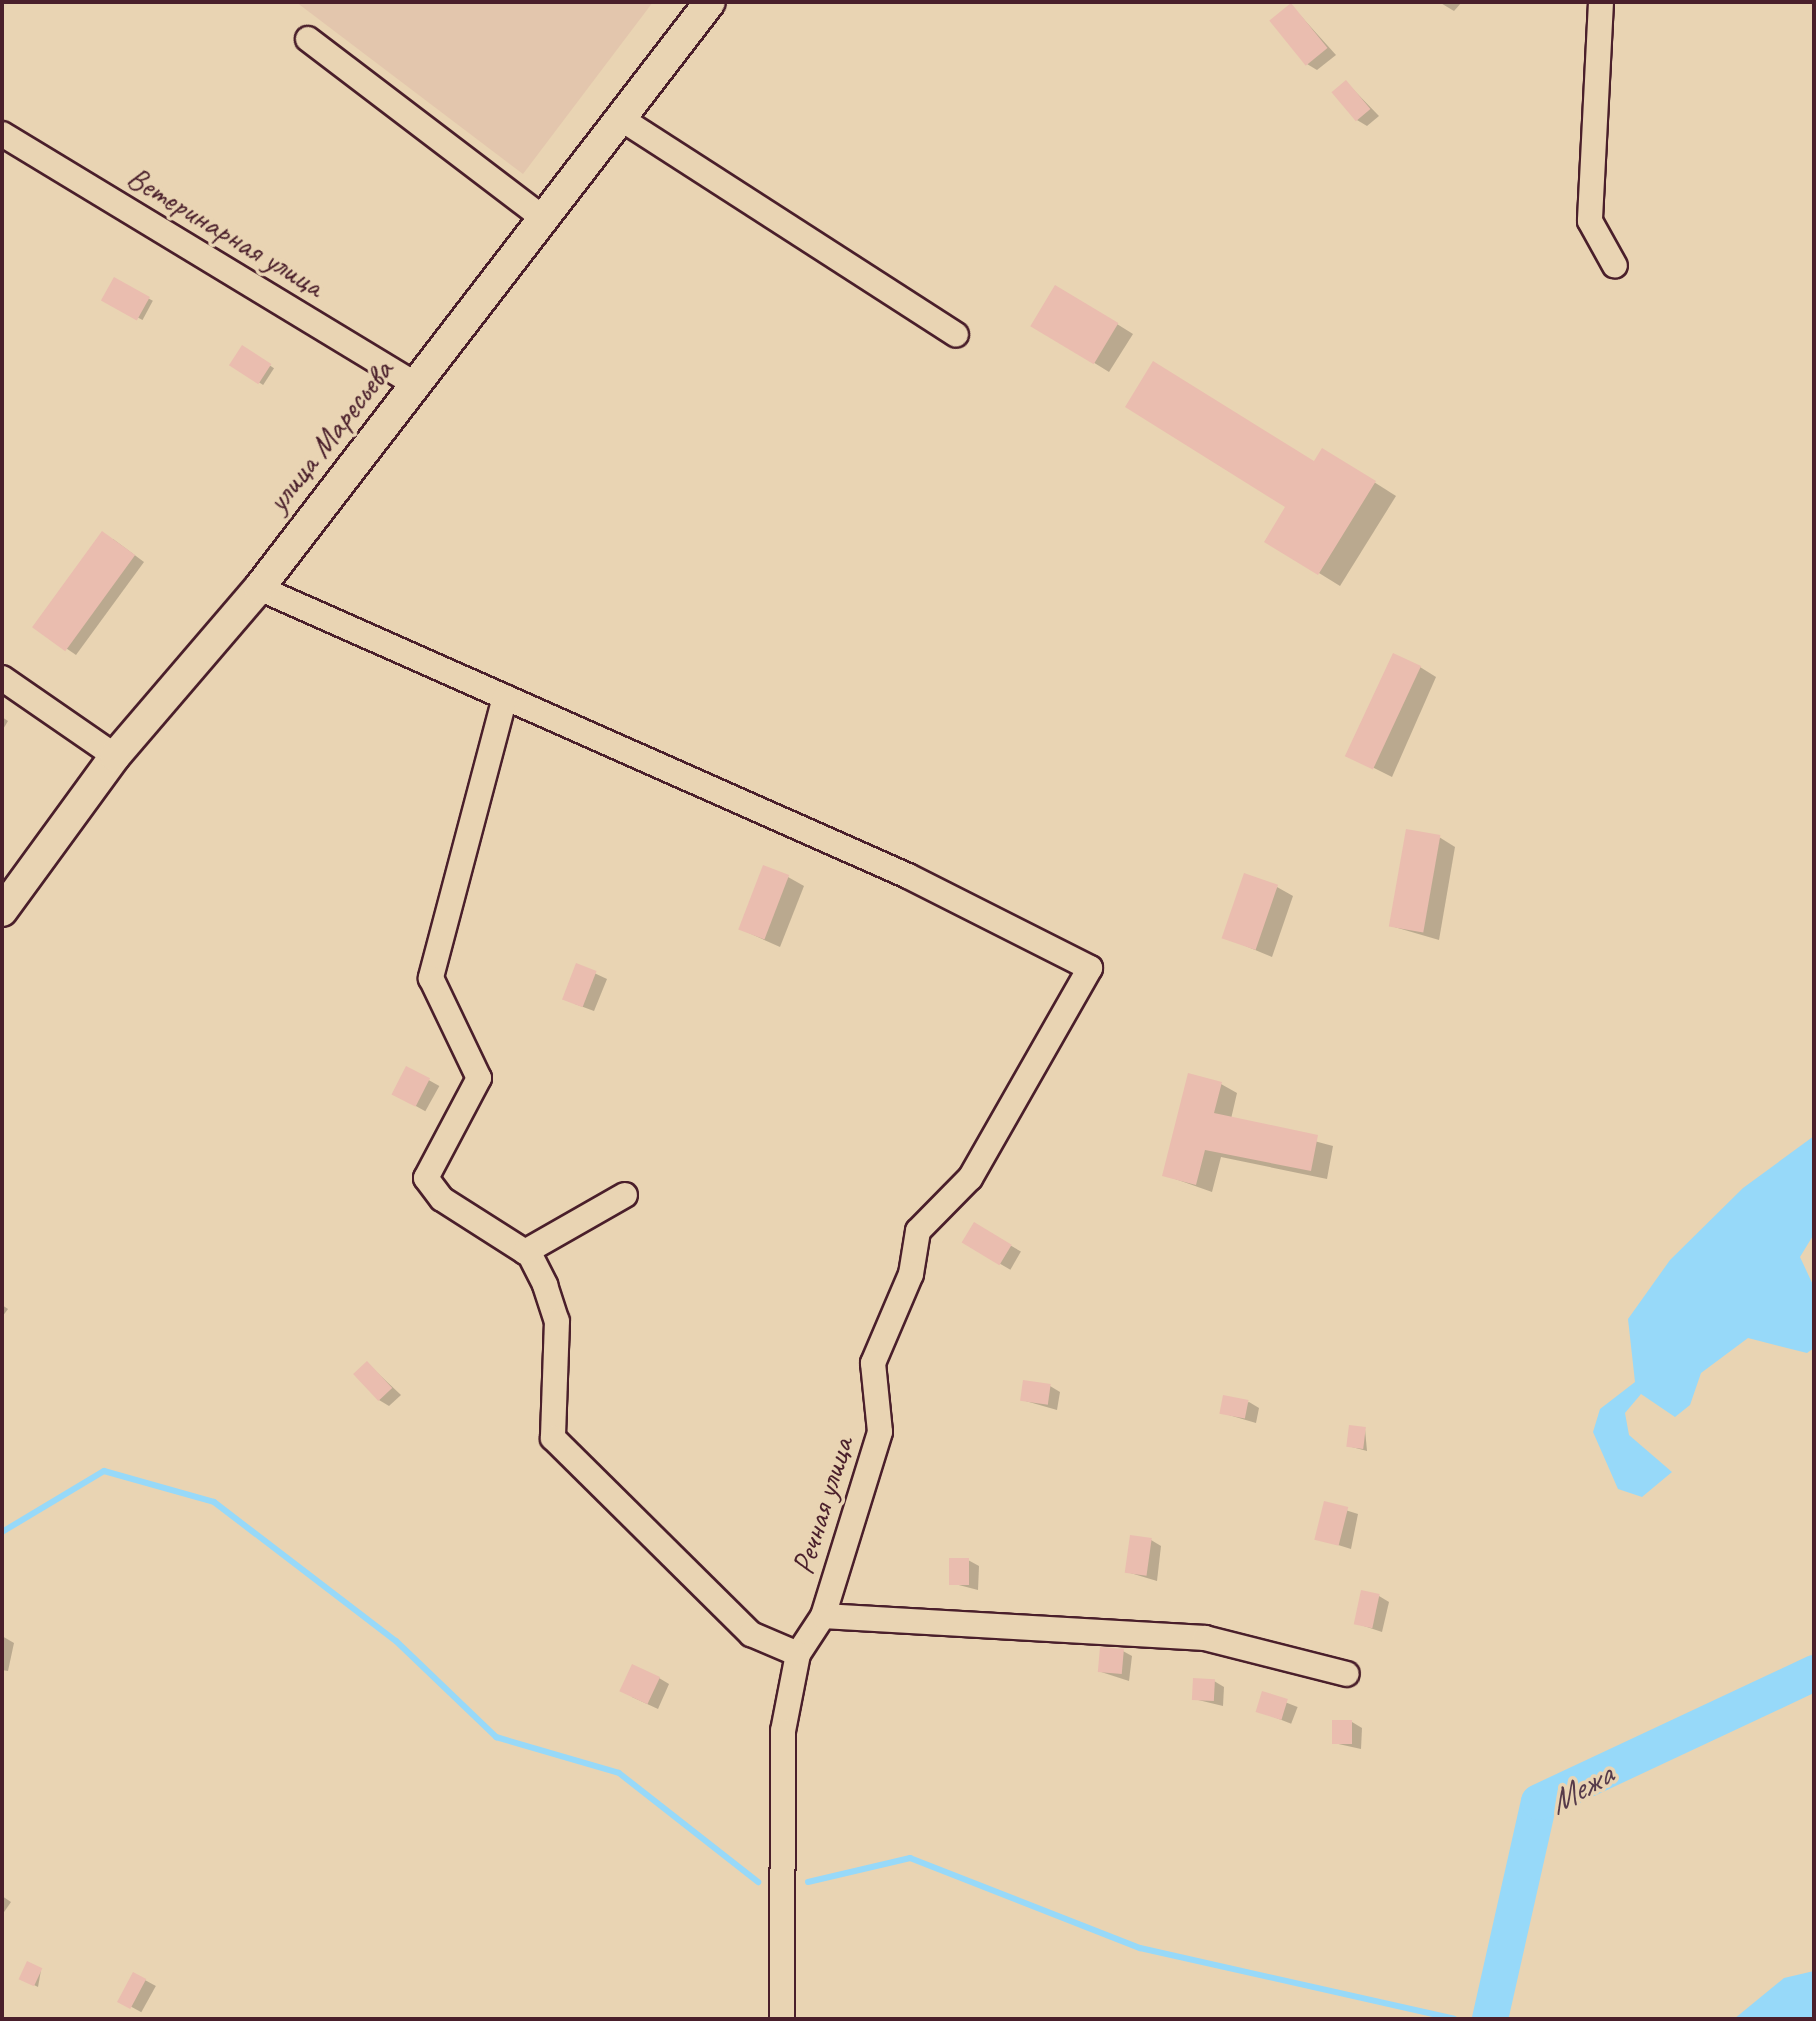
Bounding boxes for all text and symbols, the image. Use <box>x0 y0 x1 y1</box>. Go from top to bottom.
street label: Ветеринарная улица <box>120 158 330 306</box>
street label: улица Маресьева <box>258 352 402 520</box>
street label: Речная улица <box>784 1433 862 1579</box>
water label: Межа <box>1541 1753 1619 1823</box>

